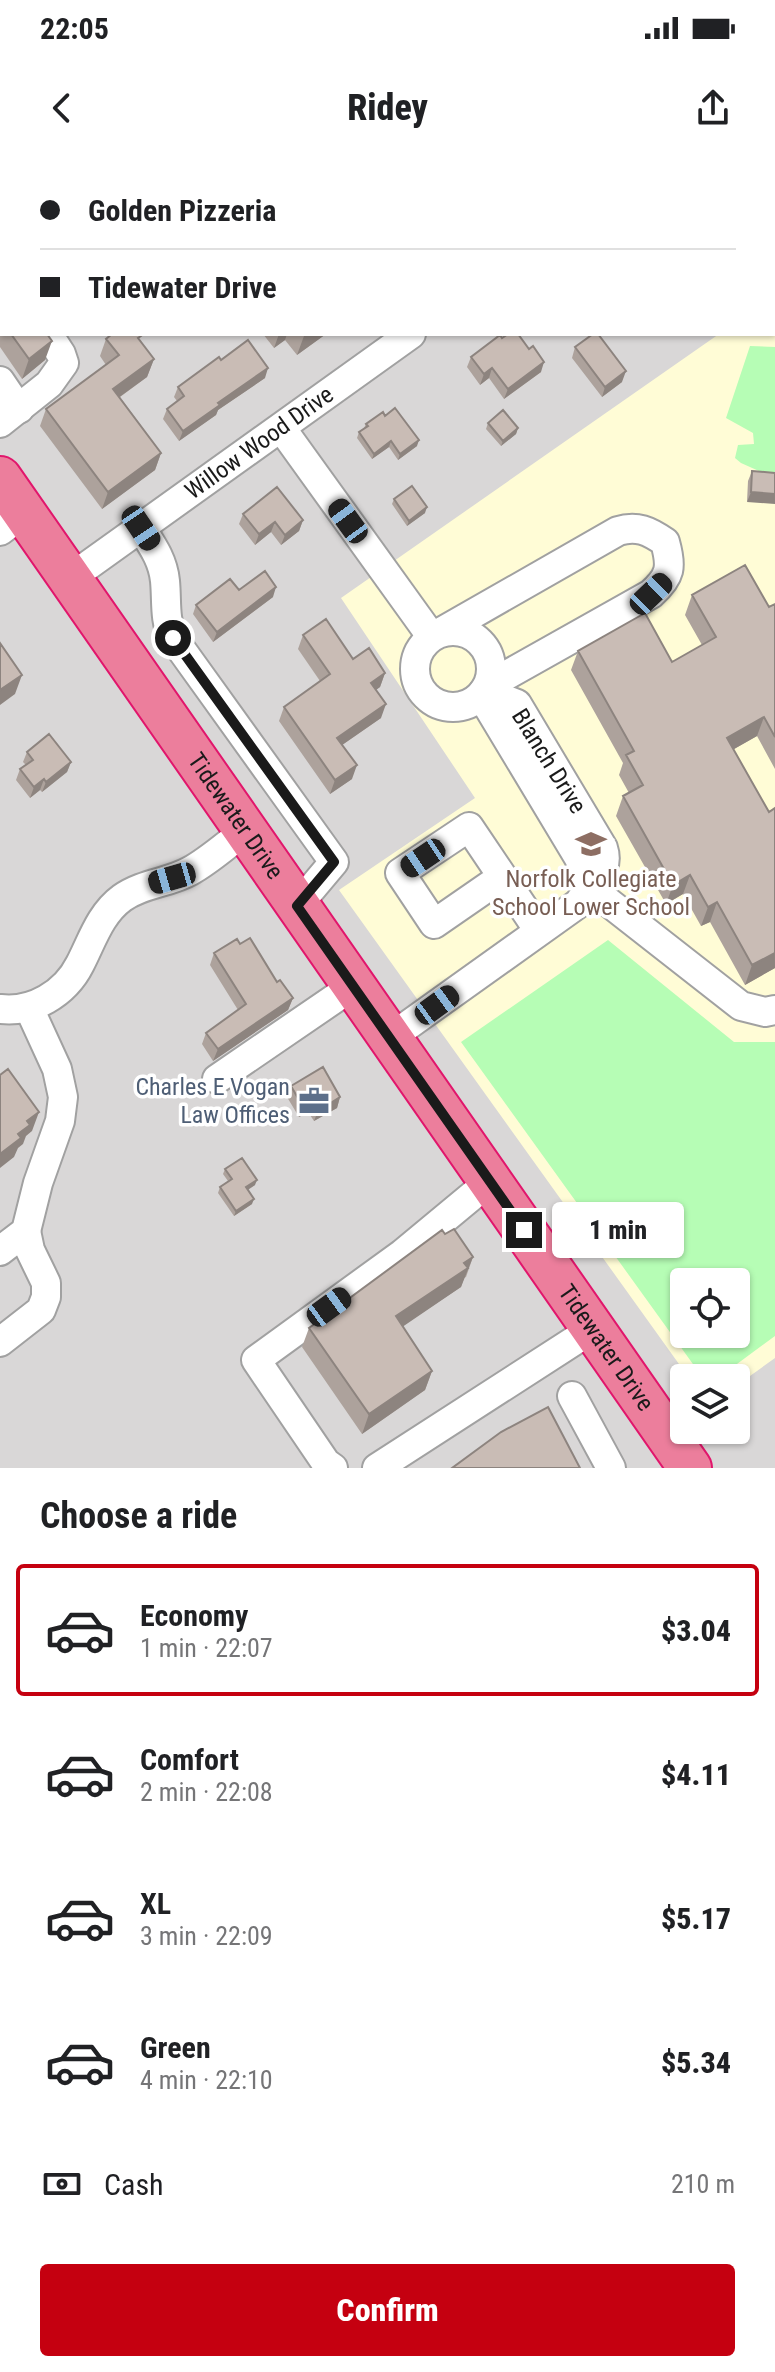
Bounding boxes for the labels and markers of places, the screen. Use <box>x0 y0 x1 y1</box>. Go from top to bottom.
school or university icon: Norfolk Collegiate School Lower School <box>574 827 608 861</box>
place label: Norfolk Collegiate School Lower School <box>492 865 690 921</box>
place label: Charles E Vogan Law Offices <box>135 1073 290 1129</box>
office icon: Charles E Vogan Law Offices <box>297 1084 331 1118</box>

